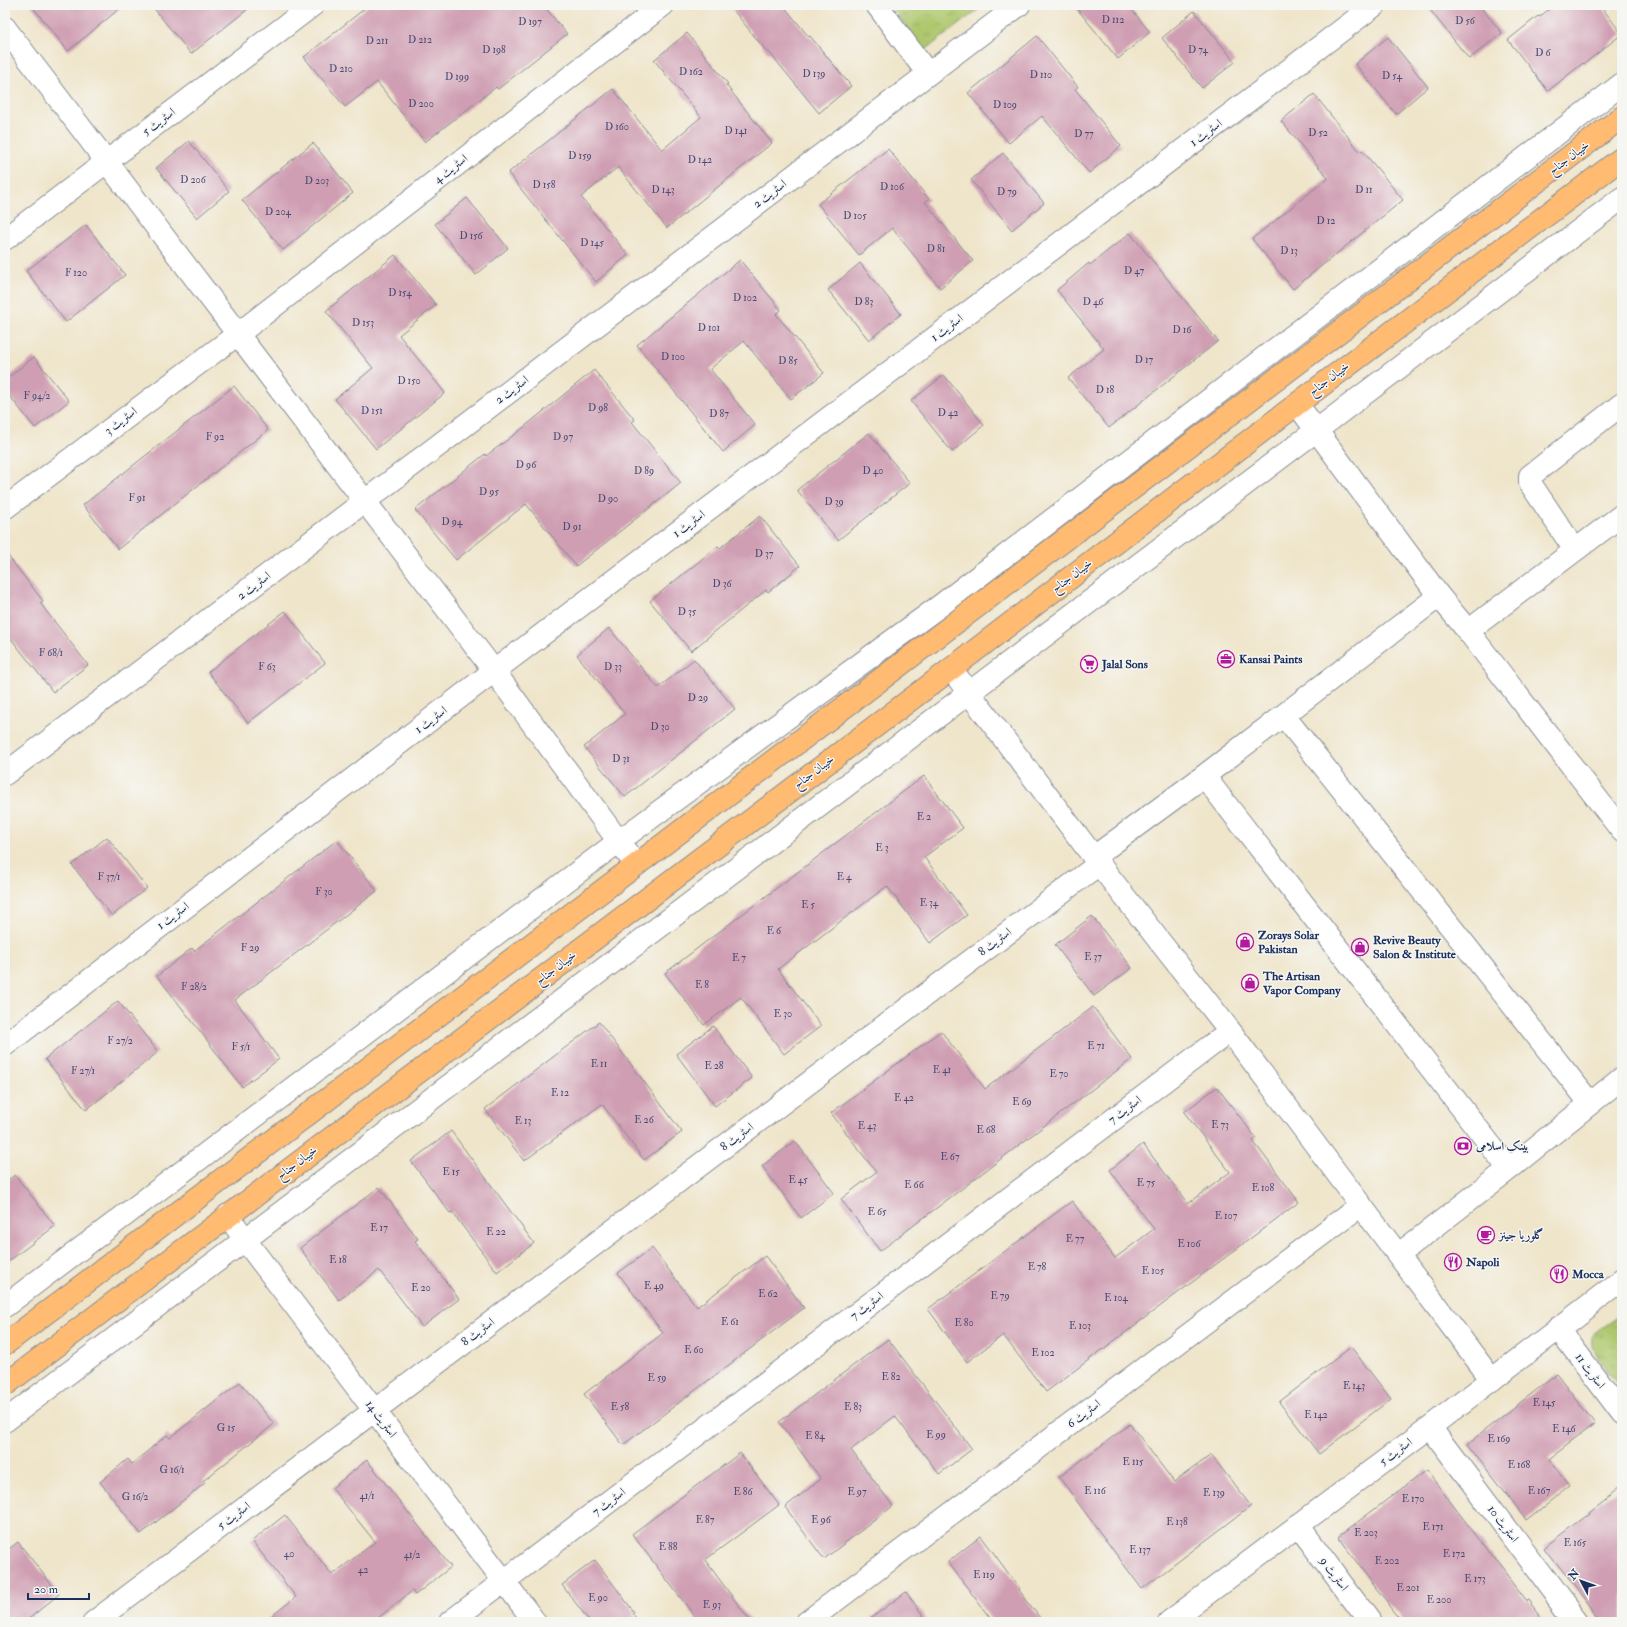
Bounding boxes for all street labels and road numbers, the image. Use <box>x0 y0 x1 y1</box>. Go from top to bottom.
street label: اسٹریٹ 5 <box>139 104 179 139</box>
street label: اسٹریٹ 1 <box>1187 116 1225 150</box>
street label: خیبان جناح <box>1546 138 1594 181</box>
street label: اسٹریٹ 4 <box>431 151 471 187</box>
street label: اسٹریٹ 2 <box>750 176 790 212</box>
street label: اسٹریٹ 1 <box>928 311 966 345</box>
street label: خیبان جناح <box>1306 359 1354 402</box>
street label: اسٹریٹ 2 <box>492 372 532 408</box>
street label: اسٹریٹ 3 <box>102 404 141 438</box>
street label: اسٹریٹ 1 <box>670 507 708 541</box>
street label: خیبان جناح <box>1049 556 1097 599</box>
street label: اسٹریٹ 2 <box>234 568 274 604</box>
street label: اسٹریٹ 1 <box>412 703 450 737</box>
street label: خیبان جناح <box>791 752 839 795</box>
street label: اسٹریٹ 1 <box>154 899 192 933</box>
street label: اسٹریٹ 8 <box>975 924 1015 959</box>
street label: خیبان جناح <box>533 948 581 991</box>
street label: اسٹریٹ 7 <box>1105 1092 1145 1127</box>
street label: اسٹریٹ 8 <box>717 1119 757 1154</box>
street label: خیبان جناح <box>274 1143 322 1186</box>
street label: اسٹریٹ 7 <box>847 1288 887 1323</box>
street label: اسٹریٹ 8 <box>458 1314 498 1349</box>
street label: اسٹریٹ 11 <box>1572 1350 1609 1392</box>
street label: اسٹریٹ 6 <box>1064 1396 1104 1432</box>
street label: اسٹریٹ 14 <box>362 1397 400 1441</box>
street label: اسٹریٹ 5 <box>1376 1434 1416 1469</box>
street label: اسٹریٹ 7 <box>589 1484 629 1519</box>
street label: اسٹریٹ 5 <box>214 1498 254 1533</box>
street label: اسٹریٹ 10 <box>1484 1502 1522 1546</box>
street label: اسٹریٹ 9 <box>1316 1553 1352 1594</box>

